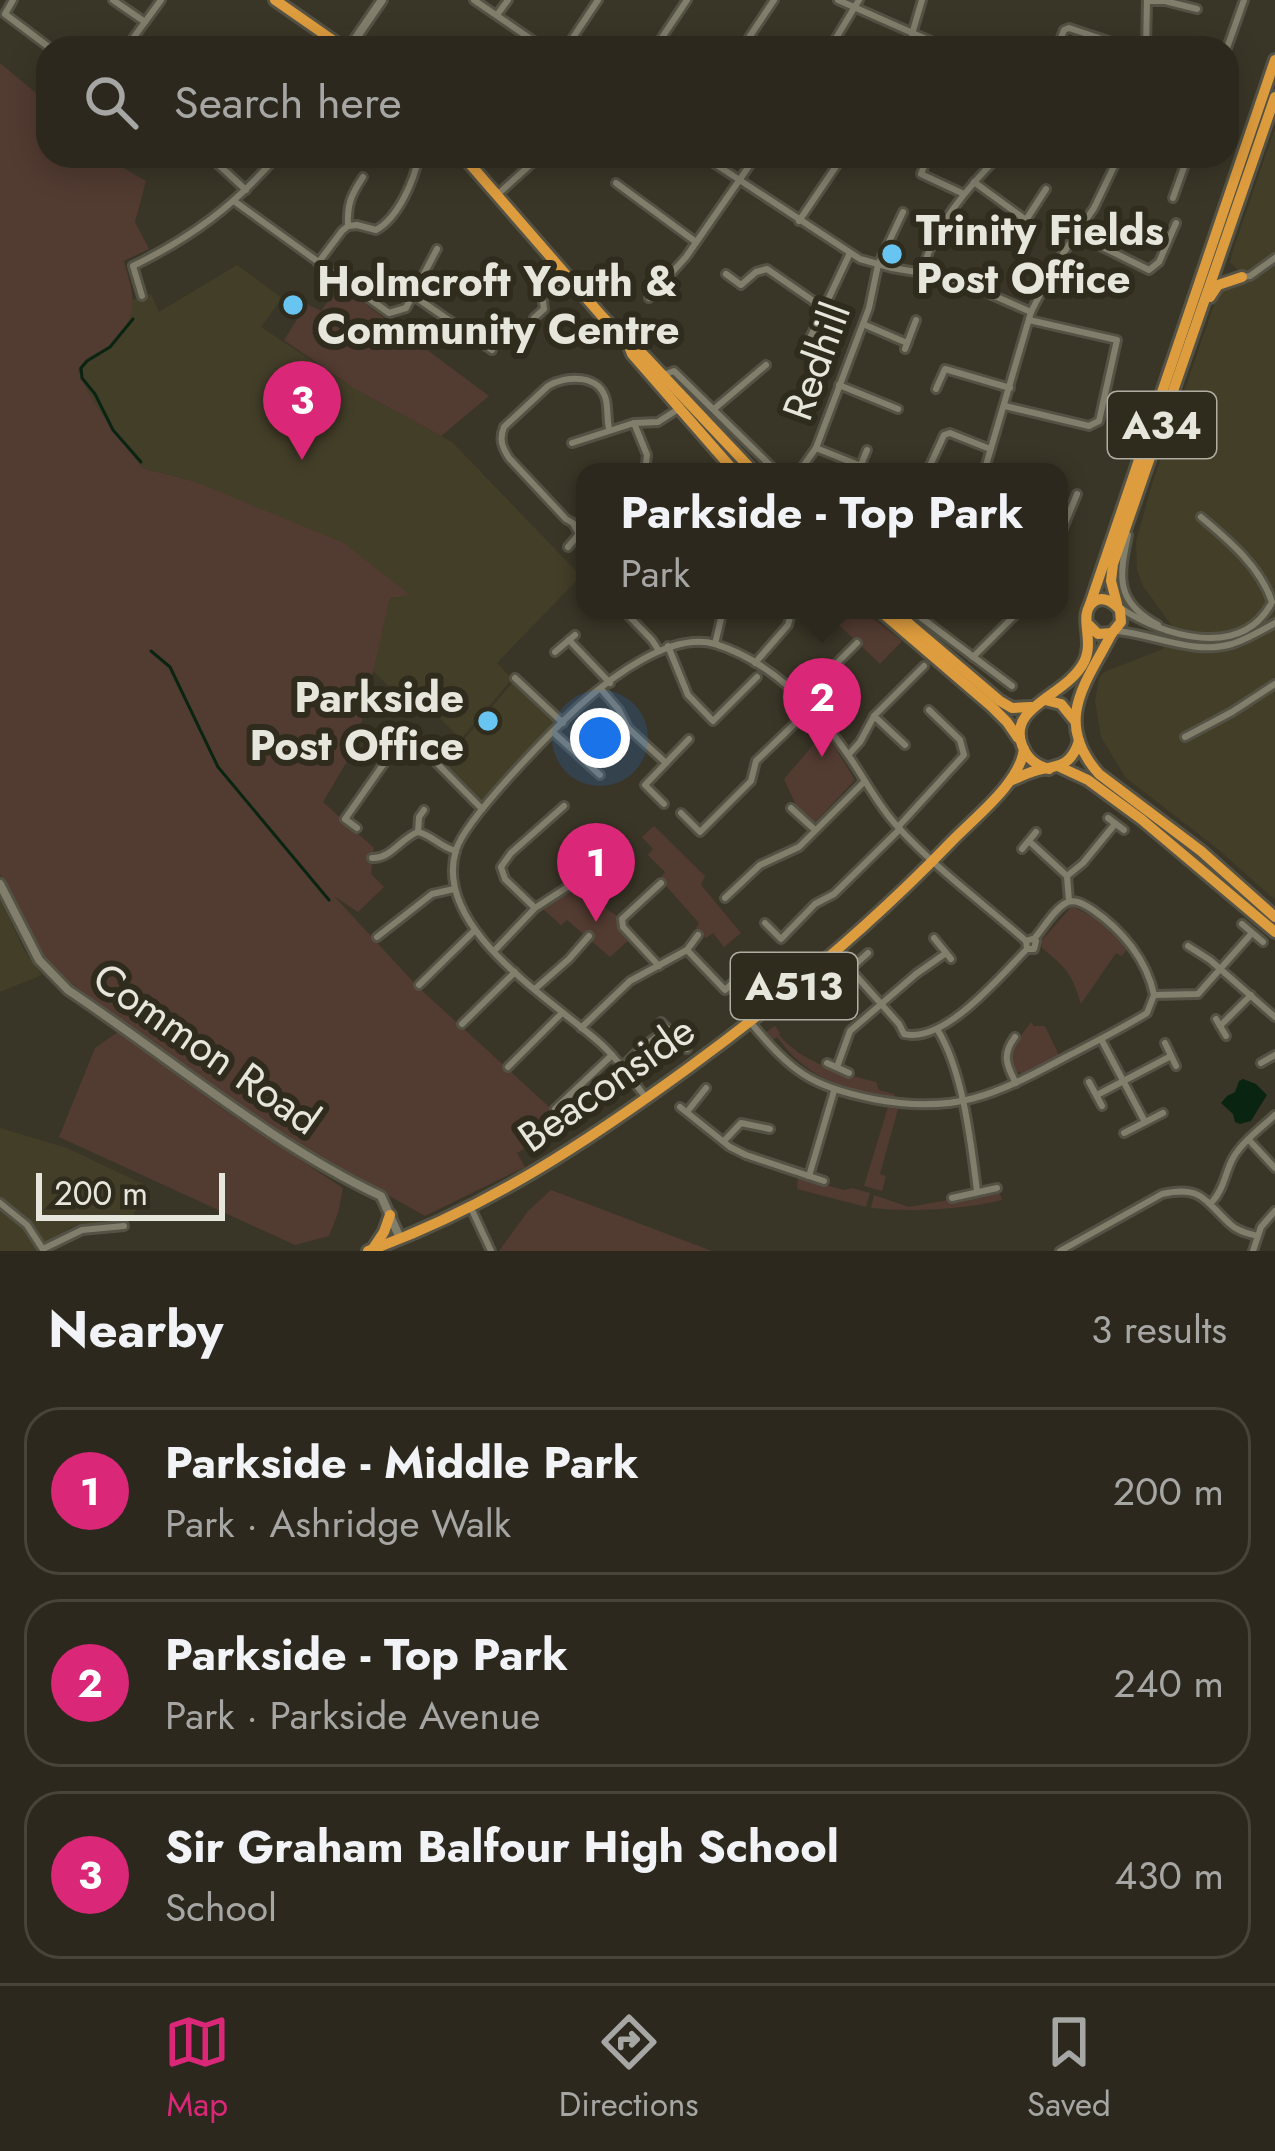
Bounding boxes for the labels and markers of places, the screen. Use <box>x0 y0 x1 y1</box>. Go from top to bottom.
place label: Trinity Fields Post Office <box>916 200 1164 309</box>
marker: Trinity Fields Post Office <box>879 241 905 267</box>
place label: Holmcroft Youth & Community Centre <box>317 251 680 360</box>
marker: Holmcroft Youth & Community Centre <box>280 292 306 318</box>
pin: 3 <box>263 361 341 460</box>
pin: 2 <box>783 658 861 757</box>
place label: Parkside Post Office <box>249 667 464 776</box>
marker: Parkside Post Office <box>475 708 501 734</box>
pin: 1 <box>557 823 635 922</box>

